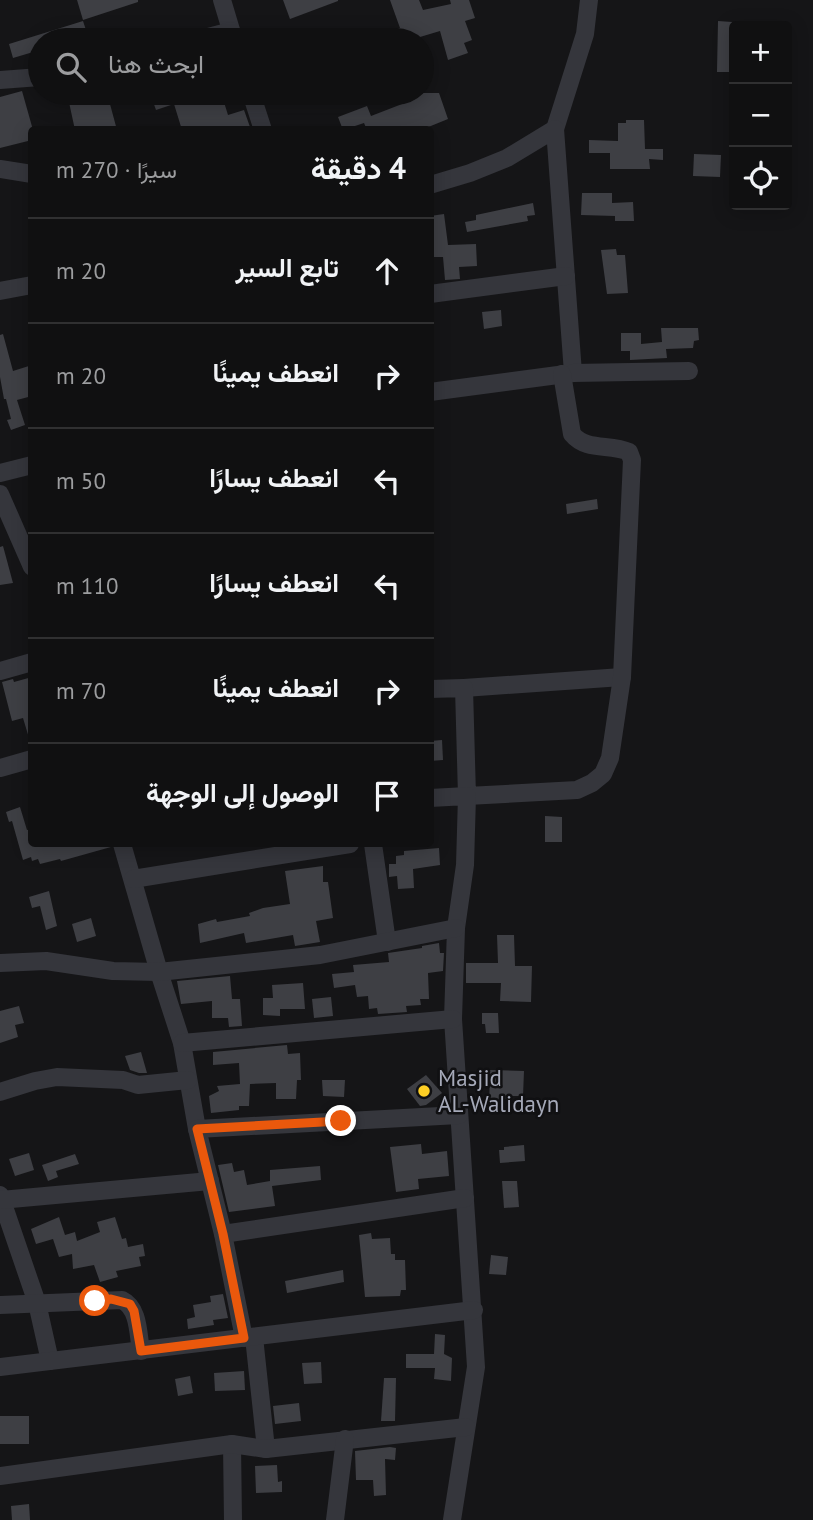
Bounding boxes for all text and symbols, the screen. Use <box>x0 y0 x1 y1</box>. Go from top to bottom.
map controls <box>729 21 792 210</box>
button: + <box>729 21 792 84</box>
search box <box>28 28 434 105</box>
text: ابحث هنا <box>108 47 204 80</box>
icon: search <box>52 48 90 86</box>
button: − <box>729 84 792 147</box>
button: locate <box>729 147 792 210</box>
text: 4 دقيقة <box>311 148 406 187</box>
text: سيرًا · 270 m <box>56 155 177 184</box>
text: تابع السير <box>235 251 339 284</box>
icon: ahead <box>368 252 406 290</box>
text: 20 m <box>56 256 106 285</box>
text: انعطف يمينًا <box>213 356 339 389</box>
icon: right <box>368 357 406 395</box>
text: 20 m <box>56 361 106 390</box>
text: انعطف يسارًا <box>209 461 339 494</box>
icon: left <box>368 462 406 500</box>
text: 50 m <box>56 466 106 495</box>
text: انعطف يسارًا <box>209 566 339 599</box>
icon: left <box>368 567 406 605</box>
text: 110 m <box>56 571 118 600</box>
text: انعطف يمينًا <box>213 671 339 704</box>
icon: right <box>368 672 406 710</box>
text: 70 m <box>56 676 106 705</box>
text: الوصول إلى الوجهة <box>146 776 339 809</box>
icon: arrive <box>368 777 406 815</box>
place label: Masjid AL-Walidayn <box>438 1063 559 1118</box>
marker: Masjid AL-Walidayn <box>416 1083 432 1099</box>
route end <box>325 1105 356 1136</box>
route start <box>79 1285 110 1316</box>

